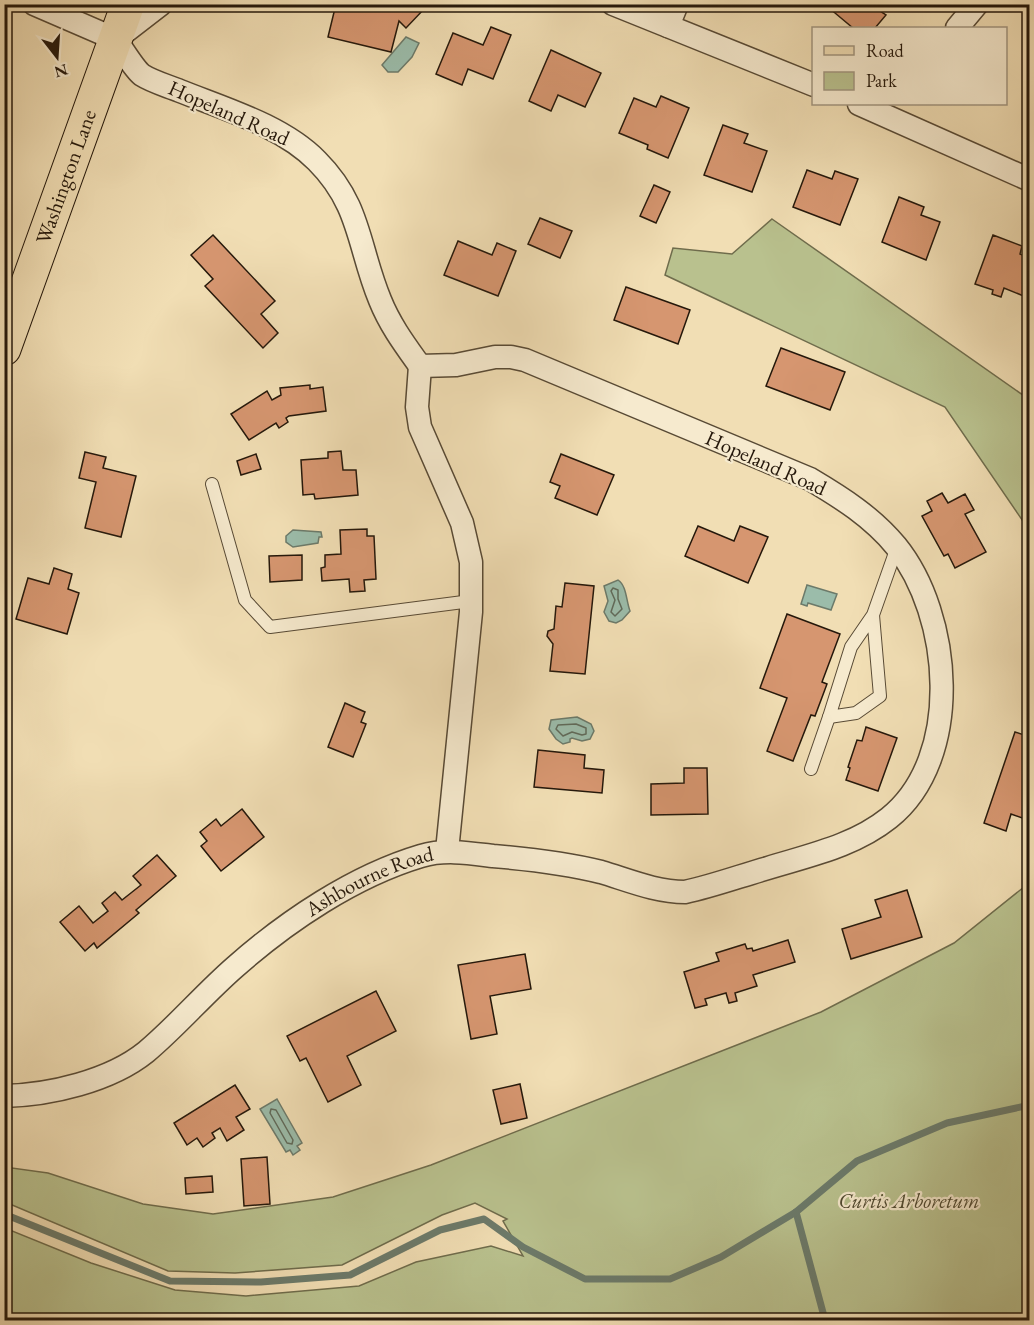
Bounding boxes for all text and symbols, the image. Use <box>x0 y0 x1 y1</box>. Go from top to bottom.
north arrow <box>27 27 87 87</box>
legend <box>812 27 1007 105</box>
text: Road <box>866 39 905 62</box>
text: N <box>52 59 71 83</box>
text: Park <box>866 69 897 92</box>
street label: Hopeland Road <box>164 74 294 151</box>
street label: Washington Lane <box>29 106 102 247</box>
street label: Hopeland Road <box>701 424 831 501</box>
street label: Ashbourne Road <box>299 839 436 923</box>
park label: Curtis Arboretum <box>839 1187 979 1214</box>

